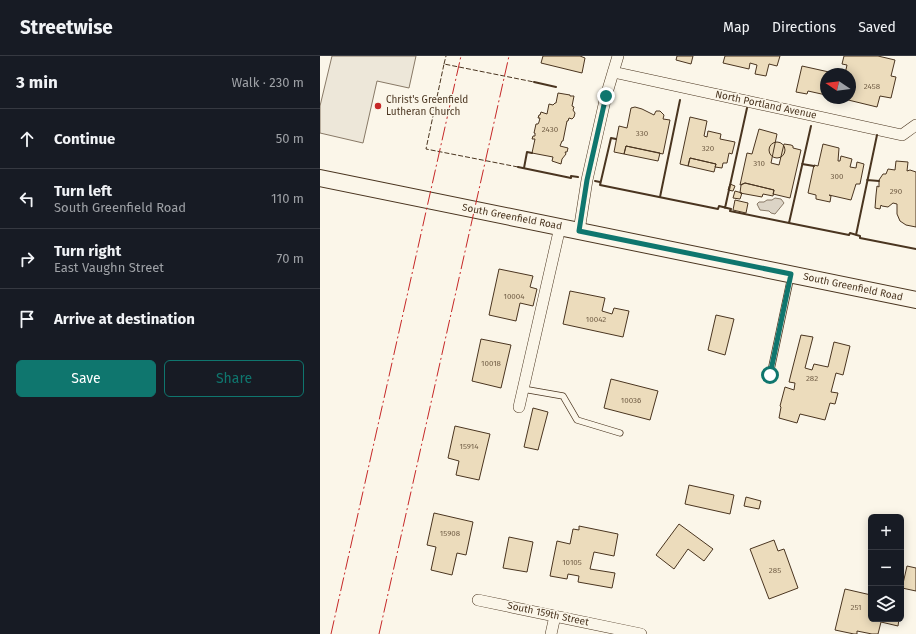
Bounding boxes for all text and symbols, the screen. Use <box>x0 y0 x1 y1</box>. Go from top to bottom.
text: Streetwise <box>20 16 113 39</box>
text: Map <box>723 19 750 36</box>
text: Directions <box>772 19 836 36</box>
text: Saved <box>858 19 896 36</box>
north arrow <box>820 68 856 104</box>
text: 3 min <box>16 72 58 93</box>
text: Walk · 230 m <box>232 75 304 90</box>
house number: 2458 <box>864 82 881 91</box>
route end <box>597 87 615 105</box>
street label: North Portland Avenue <box>714 88 818 122</box>
place label: Christ's Greenfield Lutheran Church <box>386 94 468 118</box>
marker: Christ's Greenfield Lutheran Church <box>373 101 383 111</box>
house number: 2430 <box>542 125 559 134</box>
icon: ahead <box>16 128 38 150</box>
house number: 330 <box>636 129 649 138</box>
text: Continue <box>54 130 115 148</box>
text: 50 m <box>276 131 304 146</box>
house number: 320 <box>702 144 715 153</box>
house number: 310 <box>753 159 765 168</box>
house number: 300 <box>831 172 844 181</box>
text: Turn left <box>54 182 112 200</box>
house number: 290 <box>890 187 903 196</box>
icon: left <box>16 188 38 210</box>
text: 110 m <box>271 191 304 206</box>
text: South Greenfield Road <box>54 200 186 215</box>
street label: South Greenfield Road <box>461 201 563 233</box>
text: Turn right <box>54 242 121 260</box>
icon: right <box>16 248 38 270</box>
text: 70 m <box>277 251 304 266</box>
text: East Vaughn Street <box>54 260 164 275</box>
street label: South Greenfield Road <box>802 271 904 303</box>
house number: 10004 <box>503 292 525 301</box>
icon: arrive <box>16 308 38 330</box>
text: Arrive at destination <box>54 310 195 328</box>
house number: 10042 <box>586 315 606 324</box>
house number: 10018 <box>481 359 502 368</box>
button: Save <box>16 360 156 397</box>
button: Share <box>164 360 304 397</box>
route start <box>761 366 779 384</box>
house number: 282 <box>806 374 818 383</box>
house number: 10036 <box>621 396 641 405</box>
house number: 15914 <box>459 442 479 451</box>
map controls <box>868 514 904 622</box>
button: + <box>868 514 904 550</box>
house number: 15908 <box>440 529 461 538</box>
button: − <box>868 550 904 586</box>
house number: 10105 <box>562 558 582 567</box>
house number: 285 <box>769 566 781 575</box>
button: layers <box>868 586 904 622</box>
street label: South 159th Street <box>506 600 590 629</box>
house number: 251 <box>850 603 862 612</box>

